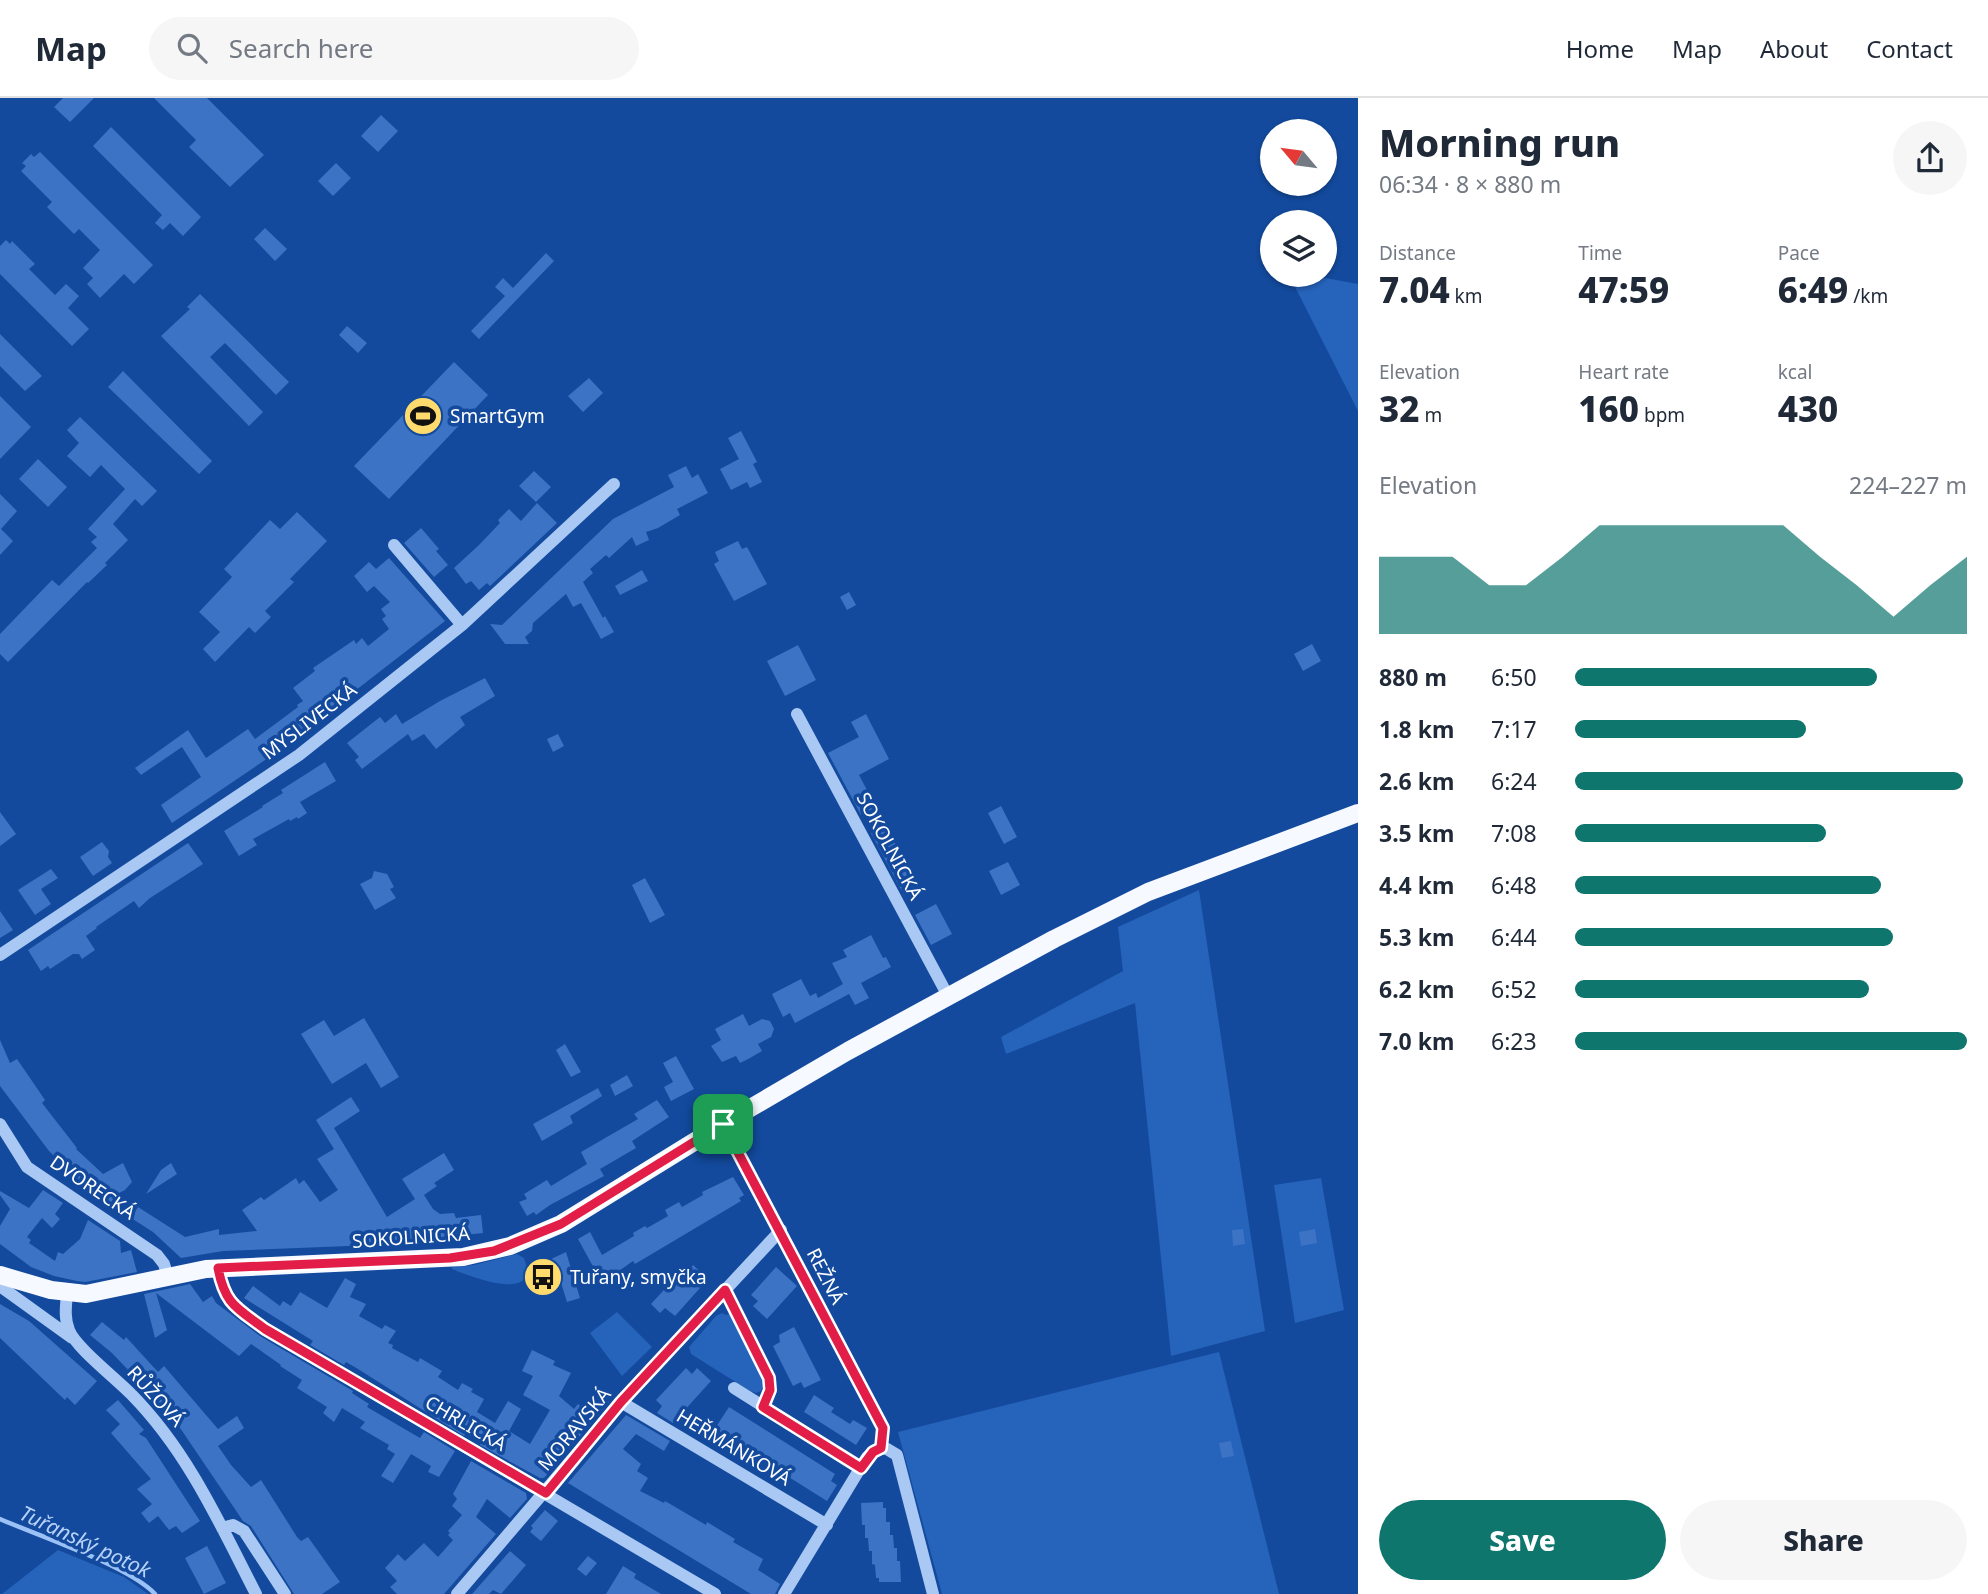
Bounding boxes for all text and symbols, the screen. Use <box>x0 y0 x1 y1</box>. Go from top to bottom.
search box <box>149 17 639 80</box>
text: Map <box>35 26 107 71</box>
icon: search <box>173 29 211 67</box>
text: Search here <box>229 30 373 66</box>
text: Home <box>1566 32 1634 65</box>
text: Map <box>1672 32 1722 65</box>
text: About <box>1760 32 1828 65</box>
text: Contact <box>1866 32 1953 65</box>
text: Morning run <box>1379 116 1620 168</box>
north arrow <box>1260 119 1337 196</box>
map controls <box>1260 119 1337 287</box>
button: share <box>1893 121 1967 195</box>
text: 06:34 · 8 × 880 m <box>1379 168 1561 200</box>
button: layers <box>1260 210 1337 287</box>
text: Distance <box>1379 240 1456 266</box>
text: Time <box>1578 240 1622 266</box>
text: Pace <box>1778 240 1820 266</box>
text: 7.04 <box>1379 266 1450 313</box>
text: 47:59 <box>1578 266 1669 313</box>
text: 6:49 <box>1778 266 1848 313</box>
text: km <box>1450 283 1483 309</box>
text: /km <box>1848 283 1888 309</box>
text: Elevation <box>1379 359 1460 385</box>
text: Heart rate <box>1578 359 1669 385</box>
text: kcal <box>1778 359 1812 385</box>
text: 32 <box>1379 385 1419 432</box>
text: 160 <box>1578 385 1639 432</box>
text: 430 <box>1778 385 1838 432</box>
sports icon: SmartGym <box>402 395 444 437</box>
text: m <box>1419 402 1442 428</box>
text: bpm <box>1639 402 1685 428</box>
place label: SmartGym <box>450 403 545 429</box>
text: Elevation <box>1379 469 1477 501</box>
text: 224–227 m <box>1849 469 1967 501</box>
text: 880 m <box>1379 661 1447 693</box>
text: 6:50 <box>1491 661 1537 693</box>
street label: MYSLIVECKÁ <box>256 676 363 765</box>
text: 1.8 km <box>1379 713 1454 745</box>
text: 7:17 <box>1491 713 1537 745</box>
text: 2.6 km <box>1379 765 1454 797</box>
text: 6:24 <box>1491 765 1537 797</box>
street label: SOKOLNICKÁ <box>851 788 930 905</box>
text: 3.5 km <box>1379 817 1454 849</box>
text: 7:08 <box>1491 817 1537 849</box>
text: 4.4 km <box>1379 869 1454 901</box>
text: 6:48 <box>1491 869 1537 901</box>
text: 5.3 km <box>1379 921 1454 953</box>
text: 6:44 <box>1491 921 1537 953</box>
text: 6.2 km <box>1379 973 1454 1005</box>
text: 6:52 <box>1491 973 1537 1005</box>
text: 7.0 km <box>1379 1025 1454 1057</box>
text: 6:23 <box>1491 1025 1537 1057</box>
pin <box>693 1094 753 1154</box>
icon: arrive <box>704 1105 742 1143</box>
street label: DVORECKÁ <box>45 1149 142 1226</box>
street label: SOKOLNICKÁ <box>351 1220 472 1254</box>
street label: REŽNÁ <box>801 1243 852 1309</box>
bus stop icon: Tuřany, smyčka <box>522 1256 564 1298</box>
place label: Tuřany, smyčka <box>570 1264 707 1290</box>
street label: RŮŽOVÁ <box>122 1360 191 1433</box>
street label: MORAVSKÁ <box>532 1381 617 1476</box>
street label: CHRLICKÁ <box>420 1389 512 1457</box>
street label: HEŘMÁNKOVÁ <box>672 1403 797 1492</box>
water label: Tuřanský potok <box>15 1498 157 1584</box>
button: Save <box>1379 1500 1666 1580</box>
button: Share <box>1680 1500 1967 1580</box>

